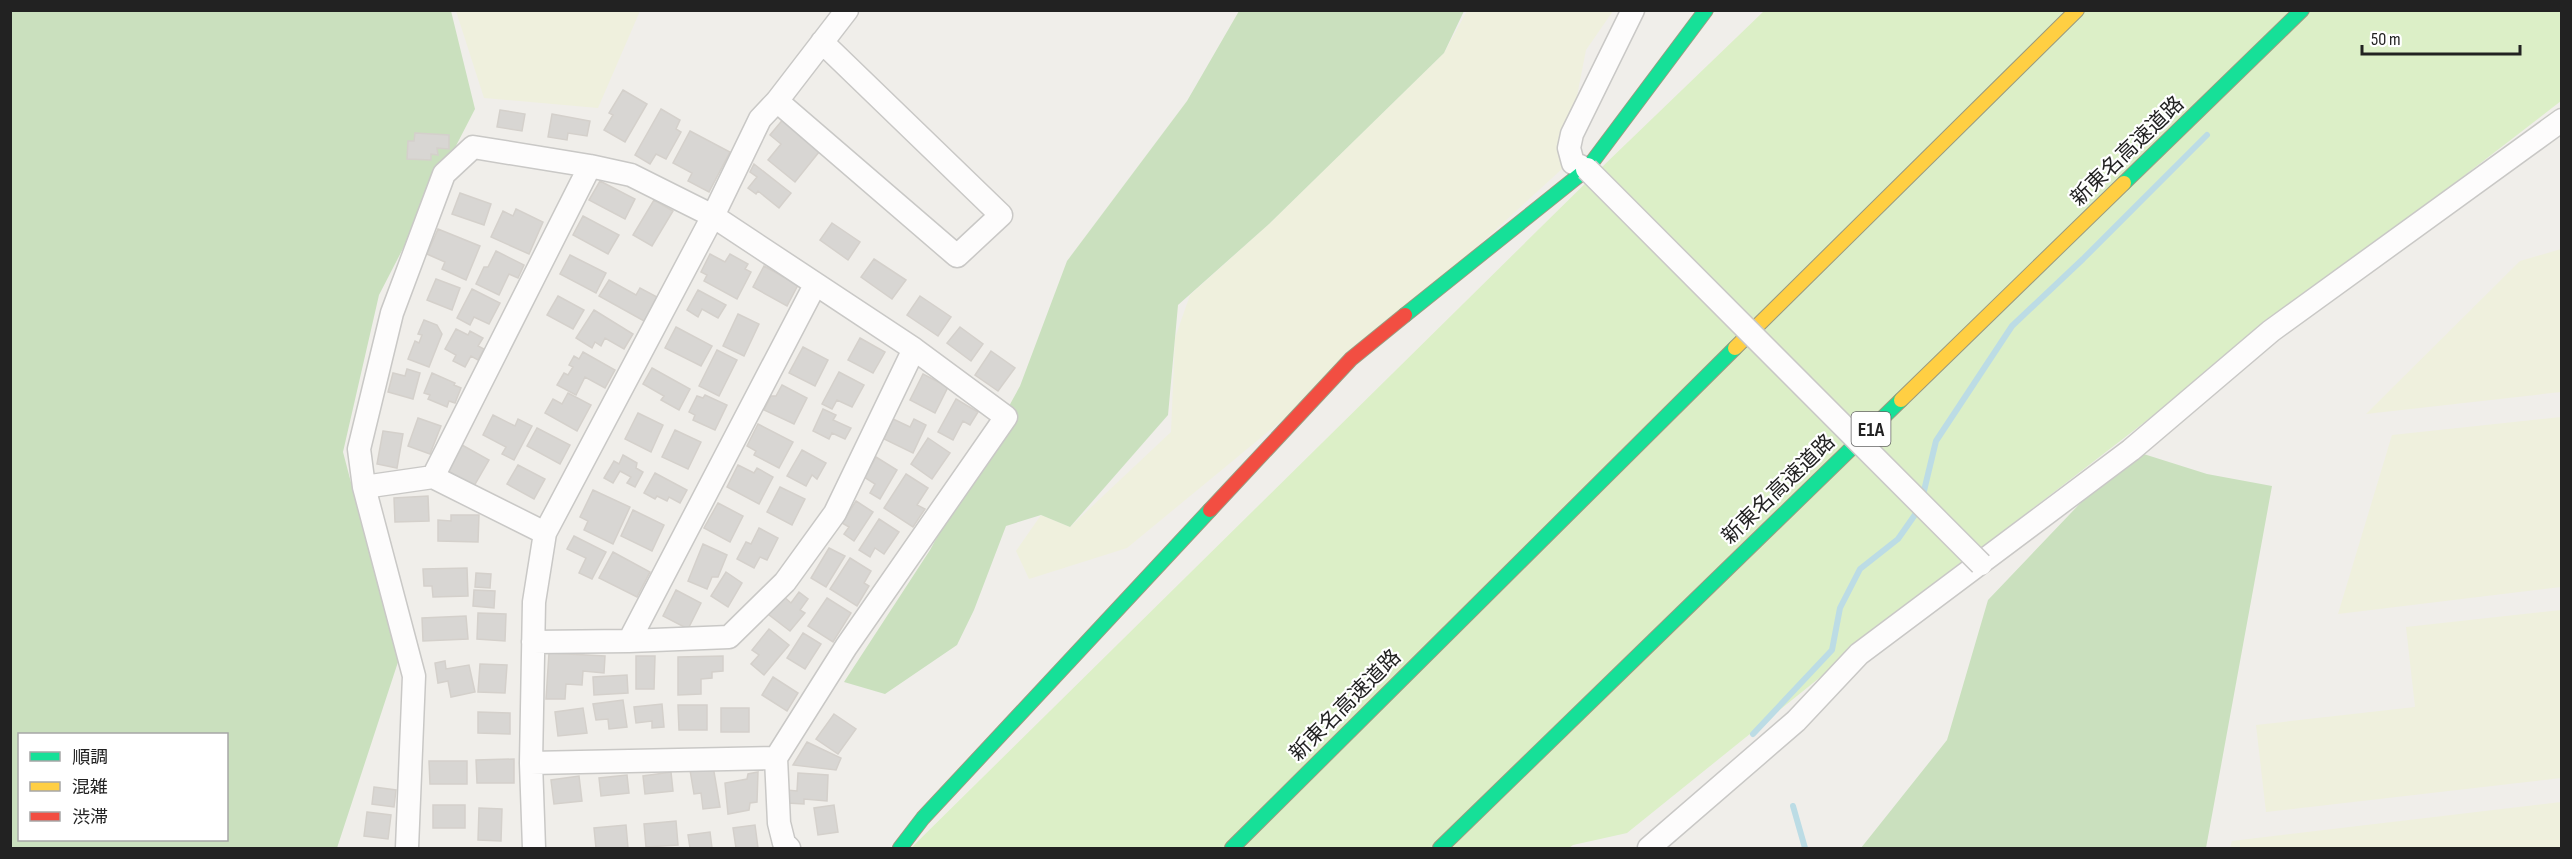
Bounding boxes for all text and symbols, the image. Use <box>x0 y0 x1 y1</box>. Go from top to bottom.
scale bar <box>2362 18 2520 56</box>
text: 50 m <box>2371 29 2401 50</box>
street label: 新東名高速道路 <box>2066 91 2189 211</box>
road number: E1A <box>1852 412 1890 446</box>
street label: 新東名高速道路 <box>1717 429 1840 549</box>
street label: 新東名高速道路 <box>1285 645 1406 766</box>
legend <box>18 733 228 841</box>
text: 順調 <box>72 747 108 768</box>
text: 混雑 <box>72 777 108 798</box>
text: 渋滞 <box>72 807 108 828</box>

